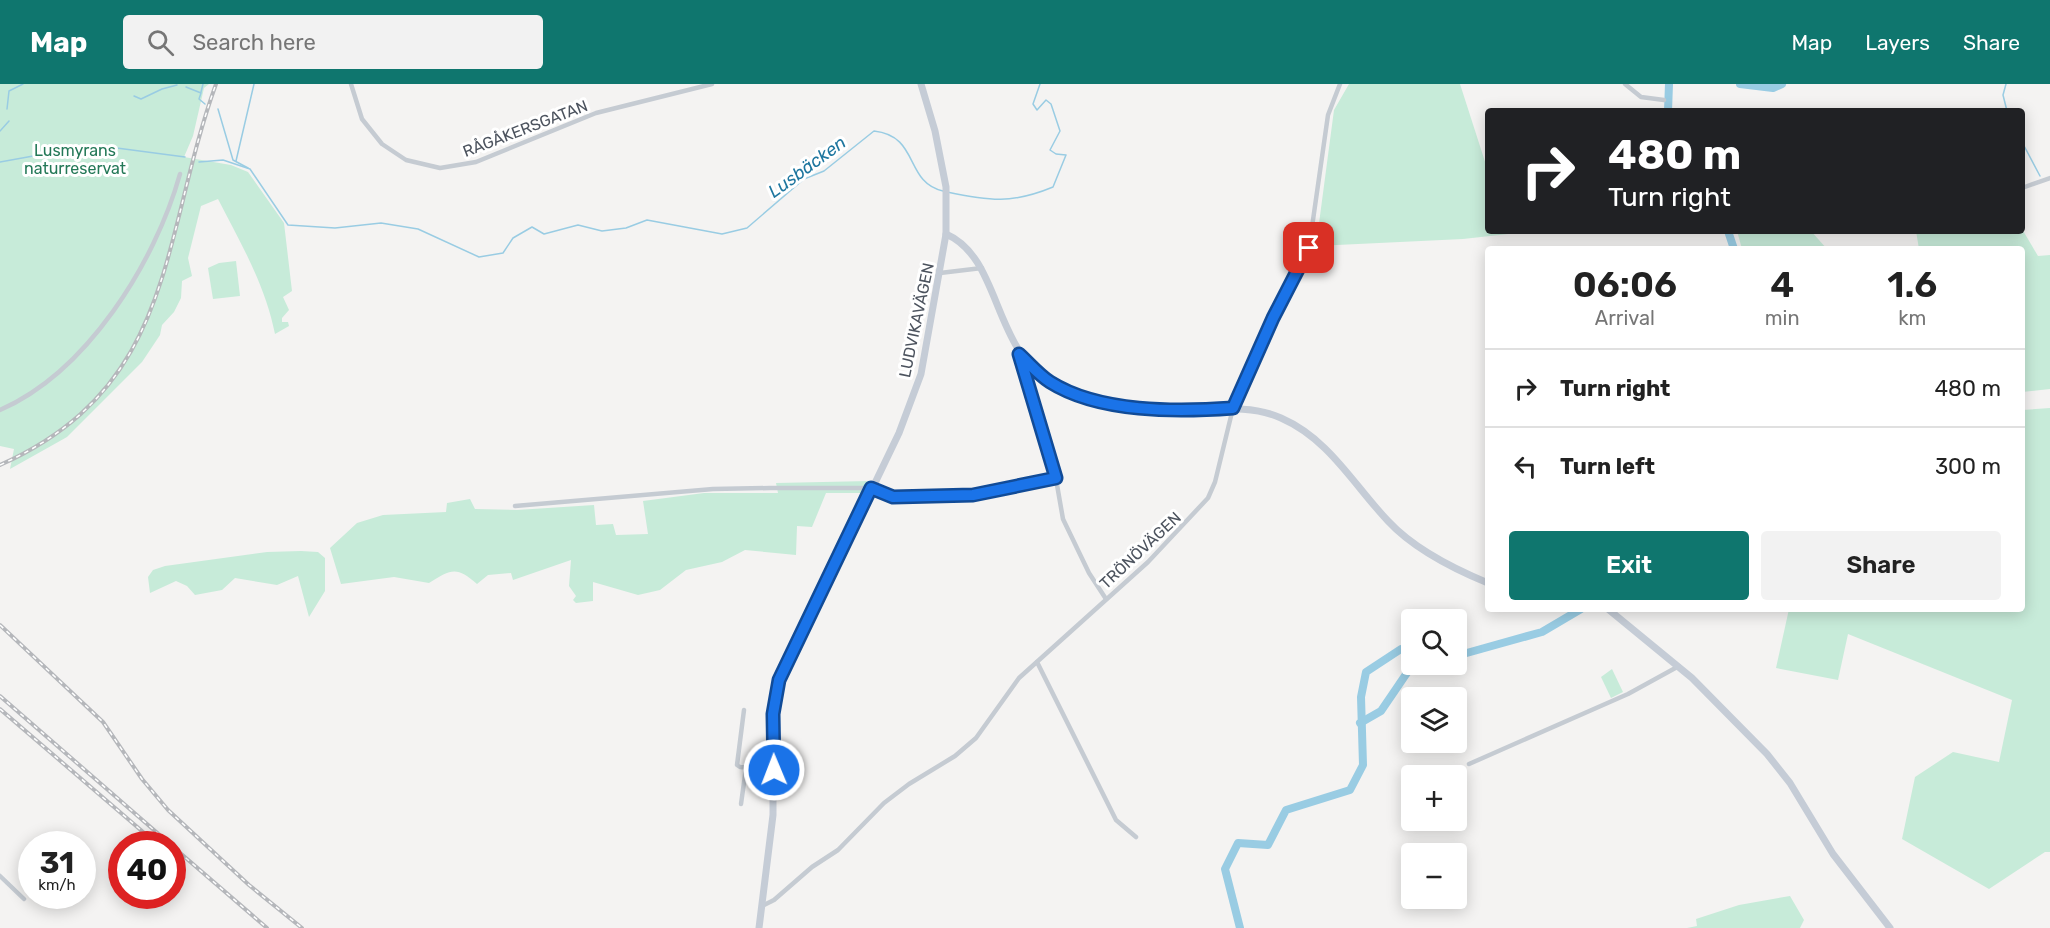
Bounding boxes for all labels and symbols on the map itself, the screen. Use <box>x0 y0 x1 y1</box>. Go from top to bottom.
street label: RÅGÅKERSGATAN <box>460 96 590 161</box>
water label: Lusbäcken <box>764 131 850 203</box>
park label: Lusmyrans naturreservat <box>24 141 126 178</box>
pin <box>1283 222 1334 273</box>
street label: LUDVIKAVÄGEN <box>895 261 938 379</box>
street label: TRÖNÖVÄGEN <box>1096 508 1185 593</box>
position arrow <box>742 738 806 802</box>
speed limit sign: 40 <box>108 831 186 909</box>

